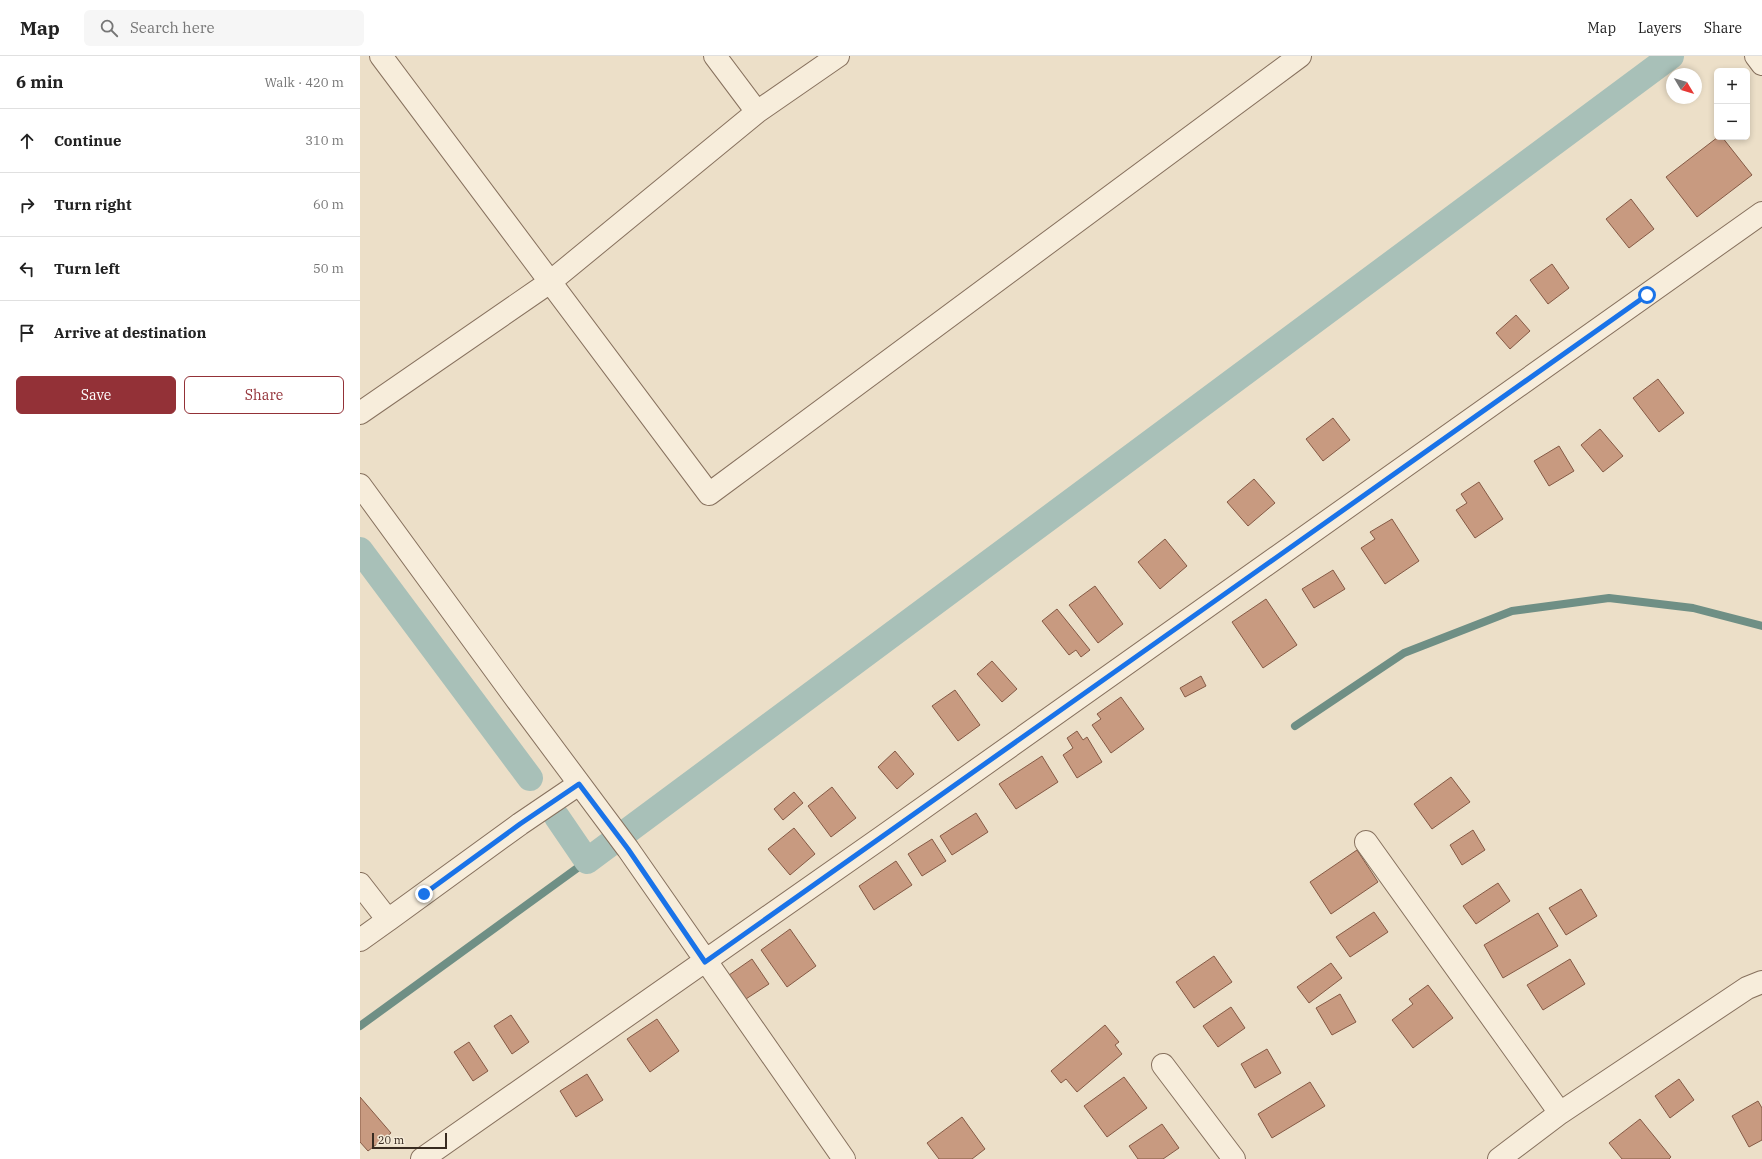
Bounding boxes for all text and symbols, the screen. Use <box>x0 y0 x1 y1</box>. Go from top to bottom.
search box <box>84 10 364 46</box>
text: Map <box>20 16 60 40</box>
icon: search <box>98 17 120 39</box>
text: Search here <box>130 18 214 37</box>
text: Map <box>1588 19 1616 37</box>
text: Layers <box>1638 19 1682 37</box>
text: Share <box>1704 19 1742 37</box>
north arrow <box>1666 68 1702 104</box>
map controls <box>1714 68 1750 140</box>
button: + <box>1714 68 1750 104</box>
text: 6 min <box>16 71 64 93</box>
text: Walk · 420 m <box>265 74 344 91</box>
button: − <box>1714 104 1750 140</box>
icon: ahead <box>16 130 38 152</box>
text: Continue <box>54 131 121 150</box>
text: 310 m <box>305 132 344 149</box>
icon: right <box>16 194 38 216</box>
text: Turn right <box>54 195 132 214</box>
text: 60 m <box>313 196 344 213</box>
icon: left <box>16 258 38 280</box>
text: Turn left <box>54 259 120 278</box>
text: 50 m <box>313 260 344 277</box>
route start <box>1638 286 1656 304</box>
icon: arrive <box>16 322 38 344</box>
text: Arrive at destination <box>54 323 206 342</box>
button: Save <box>16 376 176 414</box>
button: Share <box>184 376 344 414</box>
route end <box>415 885 433 903</box>
scale bar <box>372 1131 447 1150</box>
text: 20 m <box>378 1133 404 1147</box>

